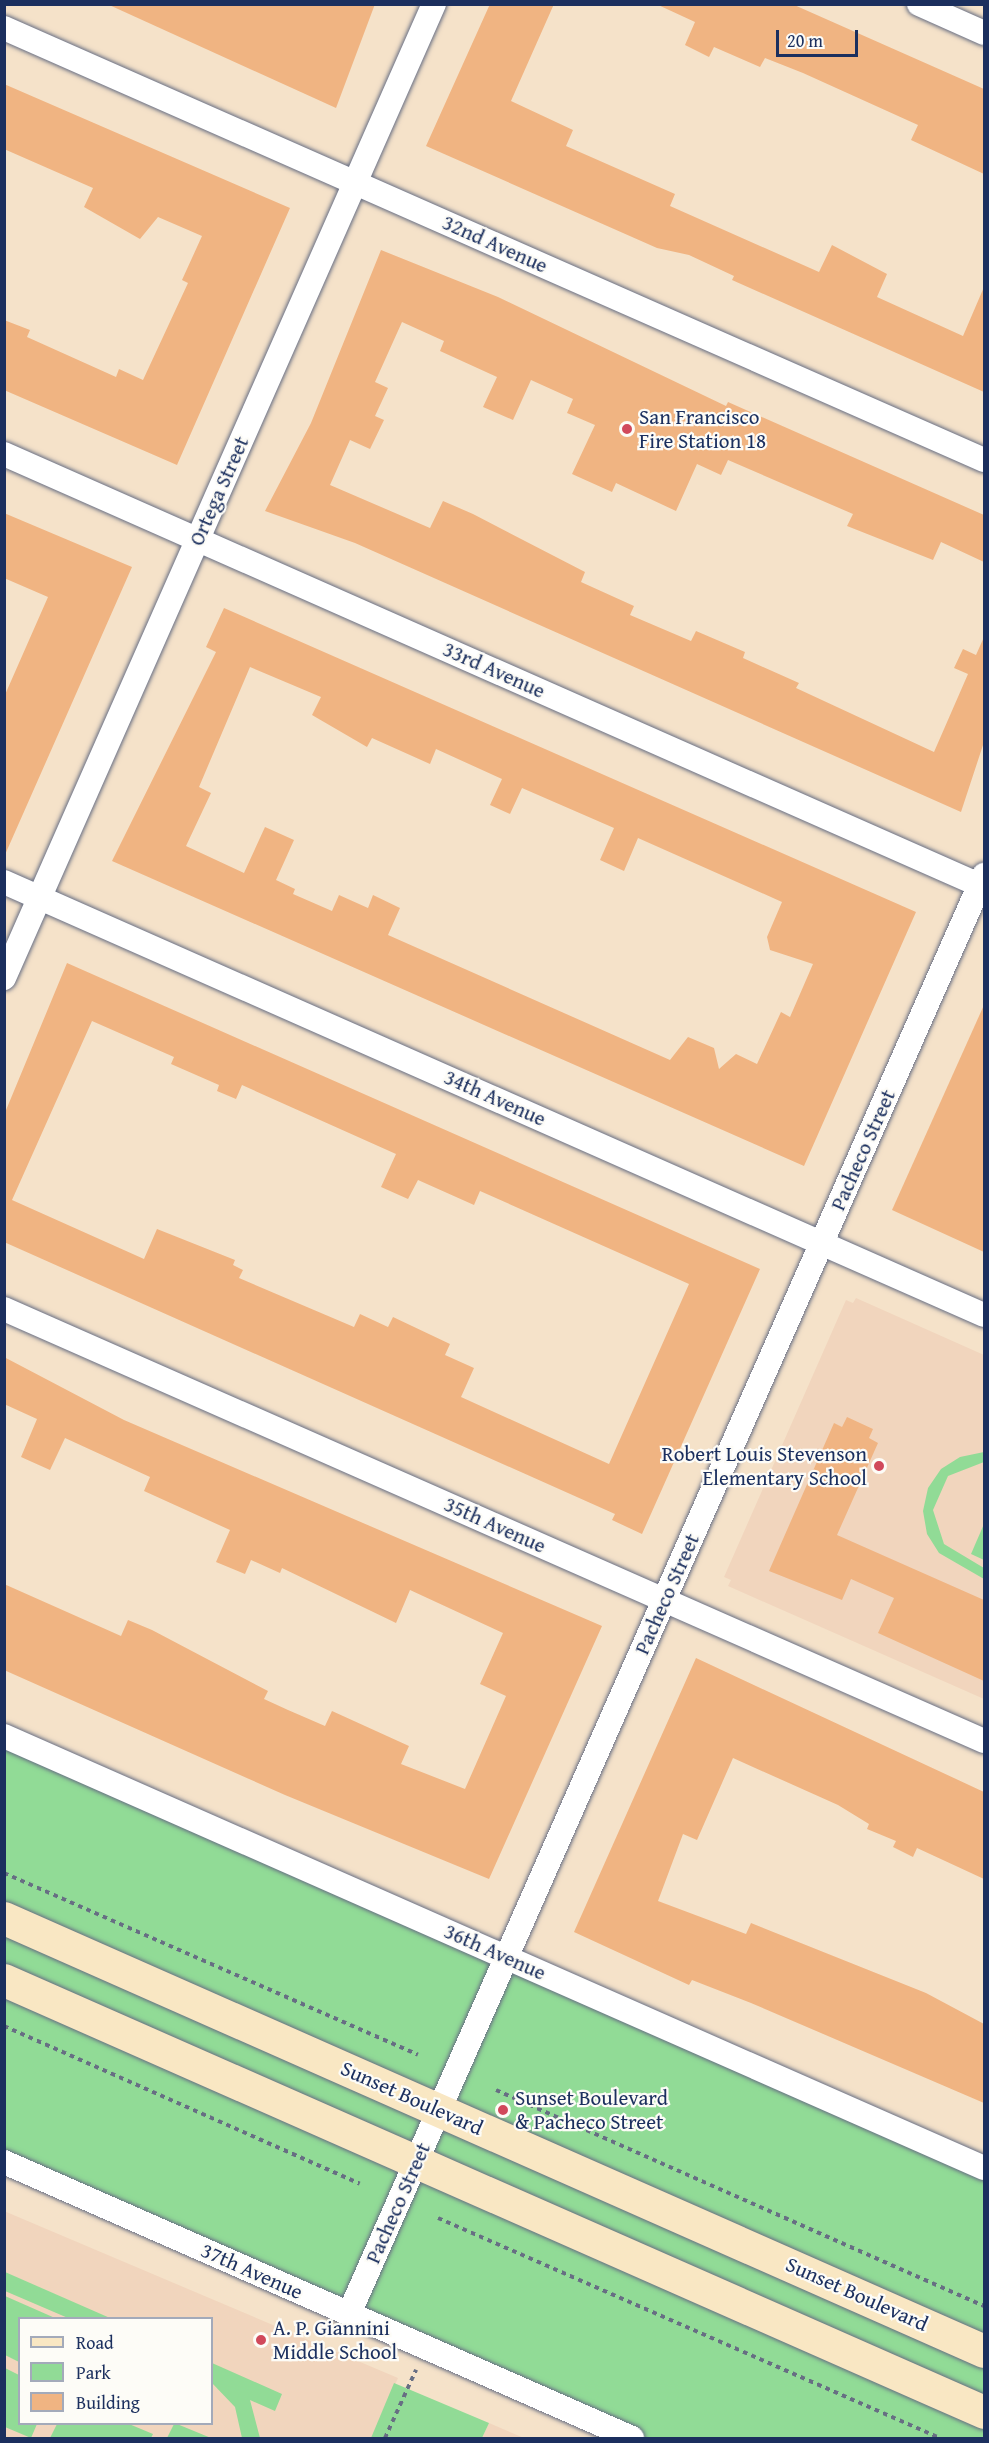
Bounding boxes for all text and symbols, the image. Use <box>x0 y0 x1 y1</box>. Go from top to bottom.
scale bar <box>779 18 862 56</box>
text: 20 m <box>787 27 823 54</box>
street label: 32nd Avenue <box>439 210 551 278</box>
place label: San Francisco Fire Station 18 <box>639 404 766 454</box>
marker: San Francisco Fire Station 18 <box>620 422 634 436</box>
street label: Ortega Street <box>184 433 254 549</box>
street label: 33rd Avenue <box>439 636 549 704</box>
street label: 34th Avenue <box>440 1064 550 1132</box>
street label: Pacheco Street <box>825 1086 901 1214</box>
place label: Robert Louis Stevenson Elementary School <box>662 1441 867 1491</box>
marker: Robert Louis Stevenson Elementary School <box>872 1459 886 1473</box>
street label: 35th Avenue <box>440 1491 550 1559</box>
street label: Pacheco Street <box>629 1530 705 1658</box>
street label: 36th Avenue <box>440 1918 550 1986</box>
street label: Sunset Boulevard <box>337 2055 487 2141</box>
place label: Sunset Boulevard & Pacheco Street <box>515 2085 668 2135</box>
marker: Sunset Boulevard & Pacheco Street <box>496 2103 510 2117</box>
street label: Pacheco Street <box>360 2139 436 2267</box>
street label: 37th Avenue <box>197 2237 307 2305</box>
street label: Sunset Boulevard <box>782 2251 932 2337</box>
place label: A. P. Giannini Middle School <box>273 2315 397 2365</box>
legend <box>18 2317 213 2425</box>
text: Road <box>76 2329 114 2356</box>
marker: A. P. Giannini Middle School <box>254 2333 268 2347</box>
text: Park <box>76 2359 111 2386</box>
text: Building <box>76 2389 140 2416</box>

